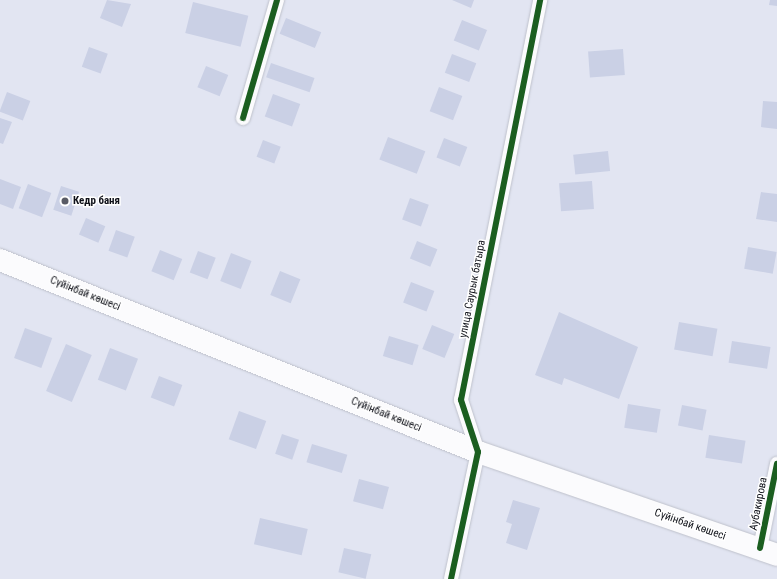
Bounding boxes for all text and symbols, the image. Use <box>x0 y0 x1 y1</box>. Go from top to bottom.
place label: Кедр баня <box>73 194 120 208</box>
marker: Кедр баня <box>60 196 70 206</box>
street label: улица Саурык батыра <box>457 239 489 339</box>
street label: Сүйінбай көшесі <box>48 274 122 314</box>
street label: Сүйінбай көшесі <box>349 395 423 435</box>
street label: Аубакирова <box>747 476 771 532</box>
street label: Сүйінбай көшесі <box>653 507 727 543</box>

